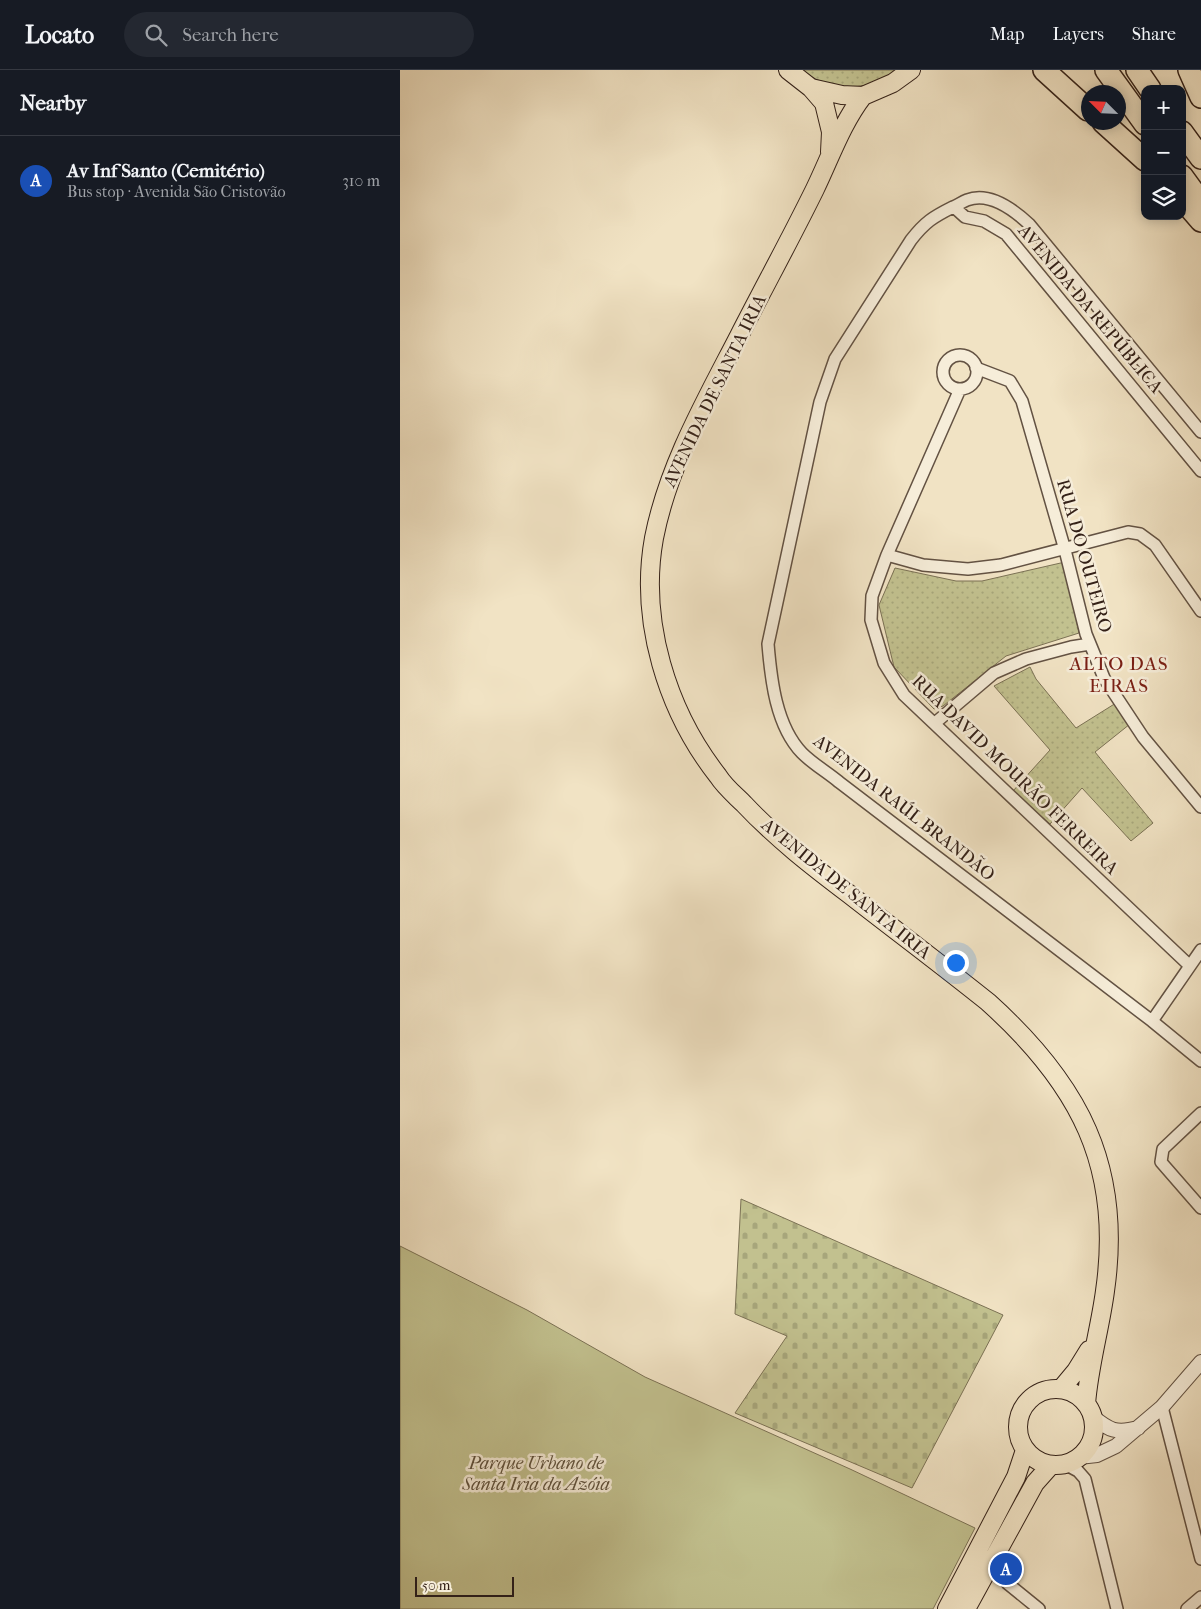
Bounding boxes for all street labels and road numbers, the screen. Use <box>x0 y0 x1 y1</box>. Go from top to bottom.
street label: AVENIDA DA REPÚBLICA <box>1013 219 1168 398</box>
street label: AVENIDA DE SANTA IRIA <box>659 291 771 492</box>
street label: RUA DO OUTEIRO <box>1052 477 1116 635</box>
street label: RUA DAVID MOURÃO FERREIRA <box>908 670 1123 879</box>
street label: AVENIDA RAÚL BRANDÃO <box>808 729 1000 885</box>
street label: AVENIDA DE SANTA IRIA <box>756 814 935 964</box>

